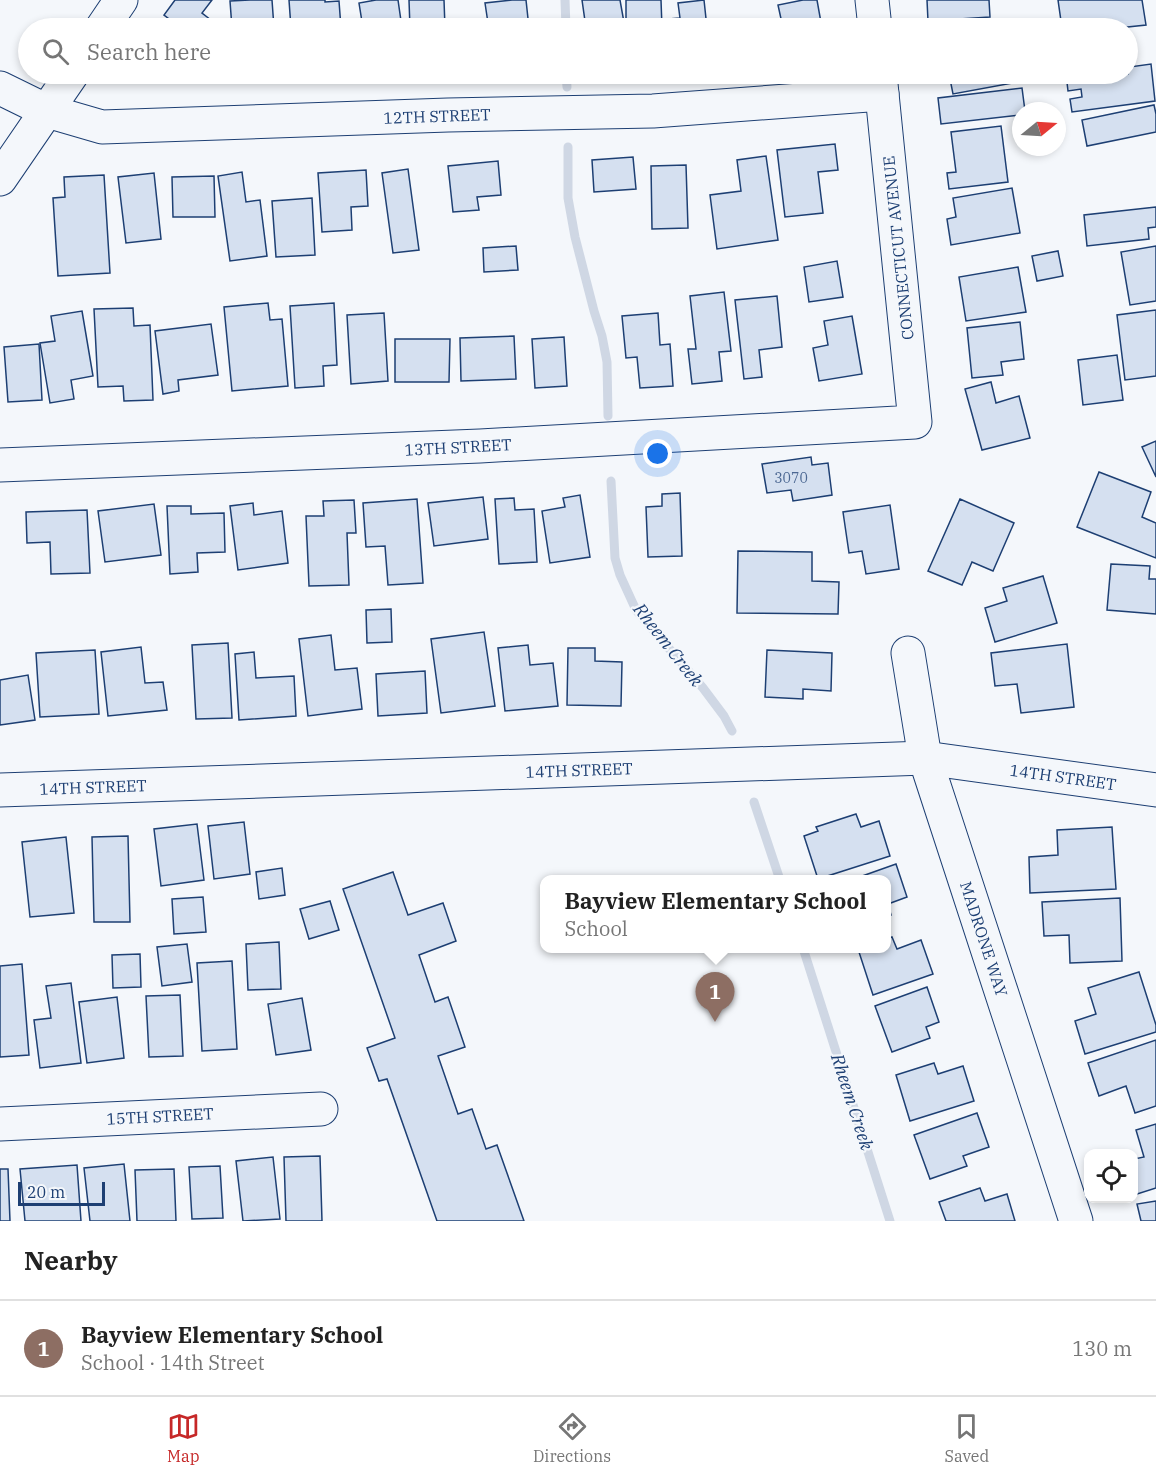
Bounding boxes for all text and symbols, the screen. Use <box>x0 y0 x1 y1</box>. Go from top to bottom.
search box <box>18 18 1138 84</box>
icon: search <box>39 35 72 68</box>
text: Search here <box>87 37 211 66</box>
north arrow <box>1012 102 1066 156</box>
street label: 12TH STREET <box>383 104 491 128</box>
street label: CONNECTICUT AVENUE <box>878 155 918 341</box>
street label: 13TH STREET <box>404 434 512 460</box>
your location <box>643 439 672 468</box>
house number: 3070 <box>774 469 808 487</box>
water label: Rheem Creek <box>628 597 708 692</box>
street label: 14TH STREET <box>525 758 633 782</box>
street label: 14TH STREET <box>1008 760 1118 794</box>
street label: 14TH STREET <box>39 775 147 799</box>
popup <box>540 875 891 953</box>
street label: MADRONE WAY <box>956 879 1012 999</box>
text: Bayview Elementary School <box>564 886 867 915</box>
text: School <box>564 915 628 942</box>
pin: 1 <box>696 972 734 1022</box>
water label: Rheem Creek <box>826 1050 879 1153</box>
street label: 15TH STREET <box>106 1103 214 1129</box>
map controls <box>1084 1149 1138 1203</box>
button: locate <box>1084 1149 1138 1203</box>
scale bar <box>18 1179 105 1206</box>
text: 20 m <box>27 1182 65 1202</box>
text: Nearby <box>24 1243 118 1277</box>
text: Bayview Elementary School <box>81 1320 383 1349</box>
text: 1 <box>38 1335 50 1362</box>
text: 130 m <box>1072 1335 1132 1362</box>
text: School · 14th Street <box>81 1349 264 1376</box>
tab: Map <box>167 1410 200 1466</box>
tab: Directions <box>533 1410 611 1466</box>
tab: Saved <box>944 1410 989 1466</box>

